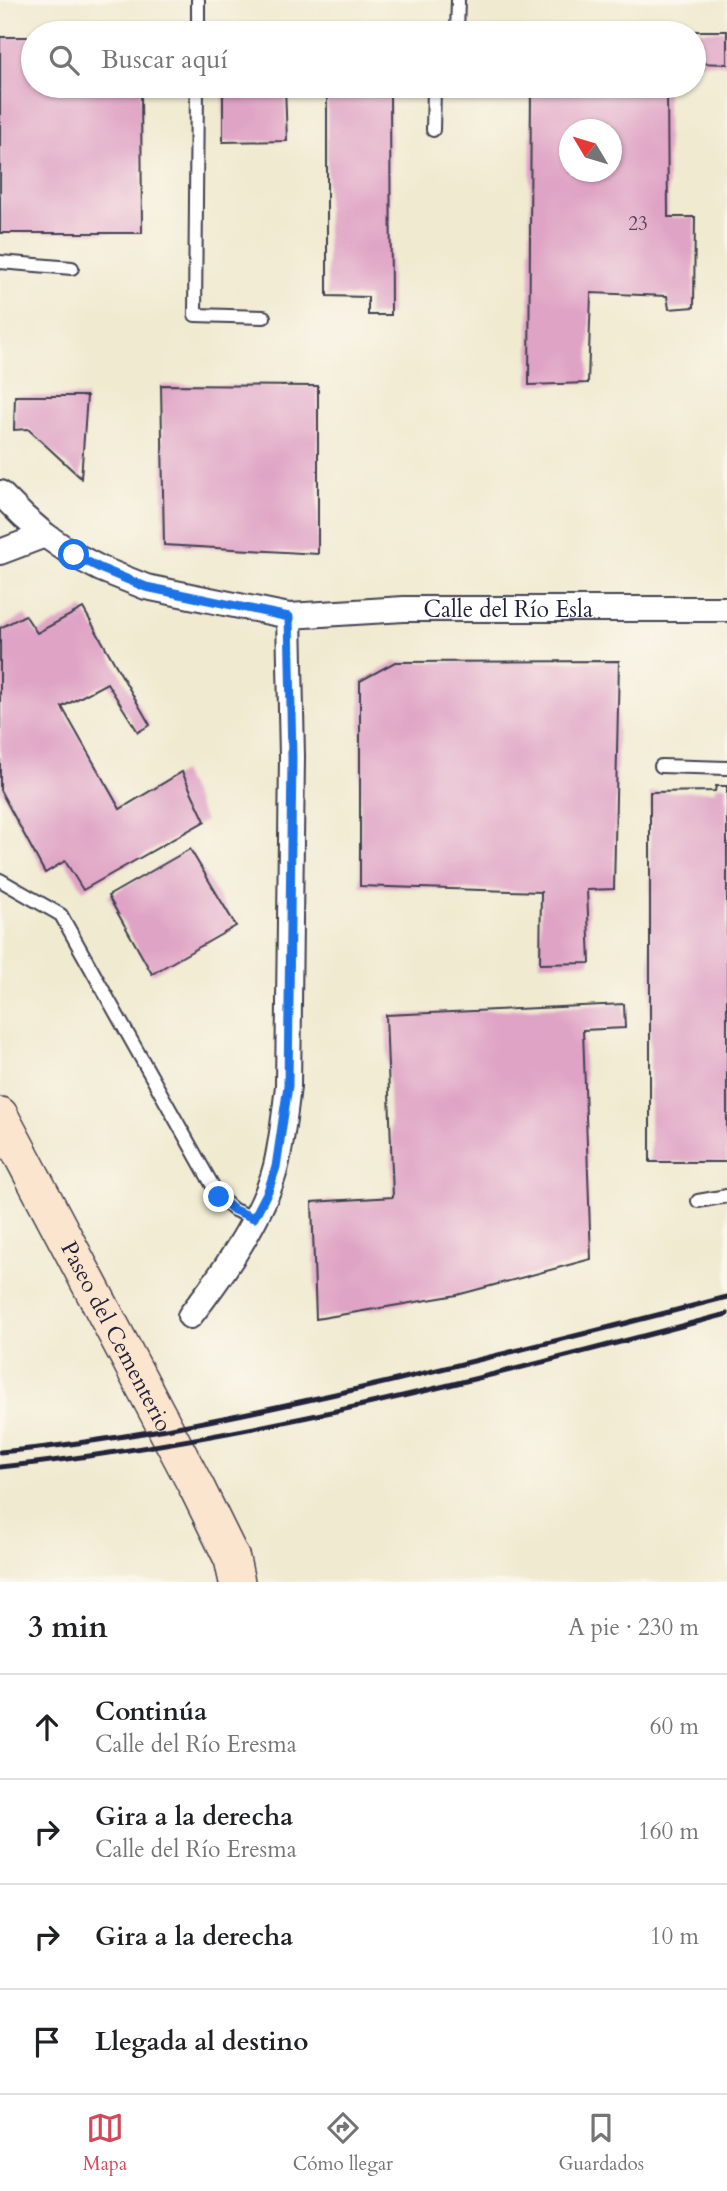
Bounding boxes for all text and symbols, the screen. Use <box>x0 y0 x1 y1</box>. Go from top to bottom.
search box <box>21 21 706 98</box>
icon: search <box>45 41 83 79</box>
text: Buscar aquí <box>101 42 228 77</box>
north arrow <box>559 119 622 182</box>
house number: 23 <box>628 211 648 237</box>
route start <box>58 539 89 570</box>
street label: Calle del Río Esla <box>423 594 593 625</box>
route end <box>203 1181 234 1212</box>
street label: Paseo del Cementerio <box>53 1236 179 1437</box>
text: 3 min <box>28 1607 108 1648</box>
text: A pie · 230 m <box>568 1612 699 1643</box>
text: Continúa <box>95 1694 207 1729</box>
icon: ahead <box>28 1708 66 1746</box>
text: 60 m <box>650 1711 699 1742</box>
text: Calle del Río Eresma <box>95 1729 297 1760</box>
text: Gira a la derecha <box>95 1799 293 1834</box>
icon: right <box>28 1813 66 1851</box>
text: 160 m <box>638 1816 699 1847</box>
text: Calle del Río Eresma <box>95 1834 297 1865</box>
icon: right <box>28 1918 66 1956</box>
text: Gira a la derecha <box>95 1919 293 1954</box>
text: 10 m <box>650 1921 699 1952</box>
icon: arrive <box>28 2023 66 2061</box>
text: Llegada al destino <box>95 2024 309 2059</box>
tab: Mapa <box>83 2109 127 2177</box>
tab: Cómo llegar <box>293 2109 393 2177</box>
tab: Guardados <box>559 2109 644 2177</box>

